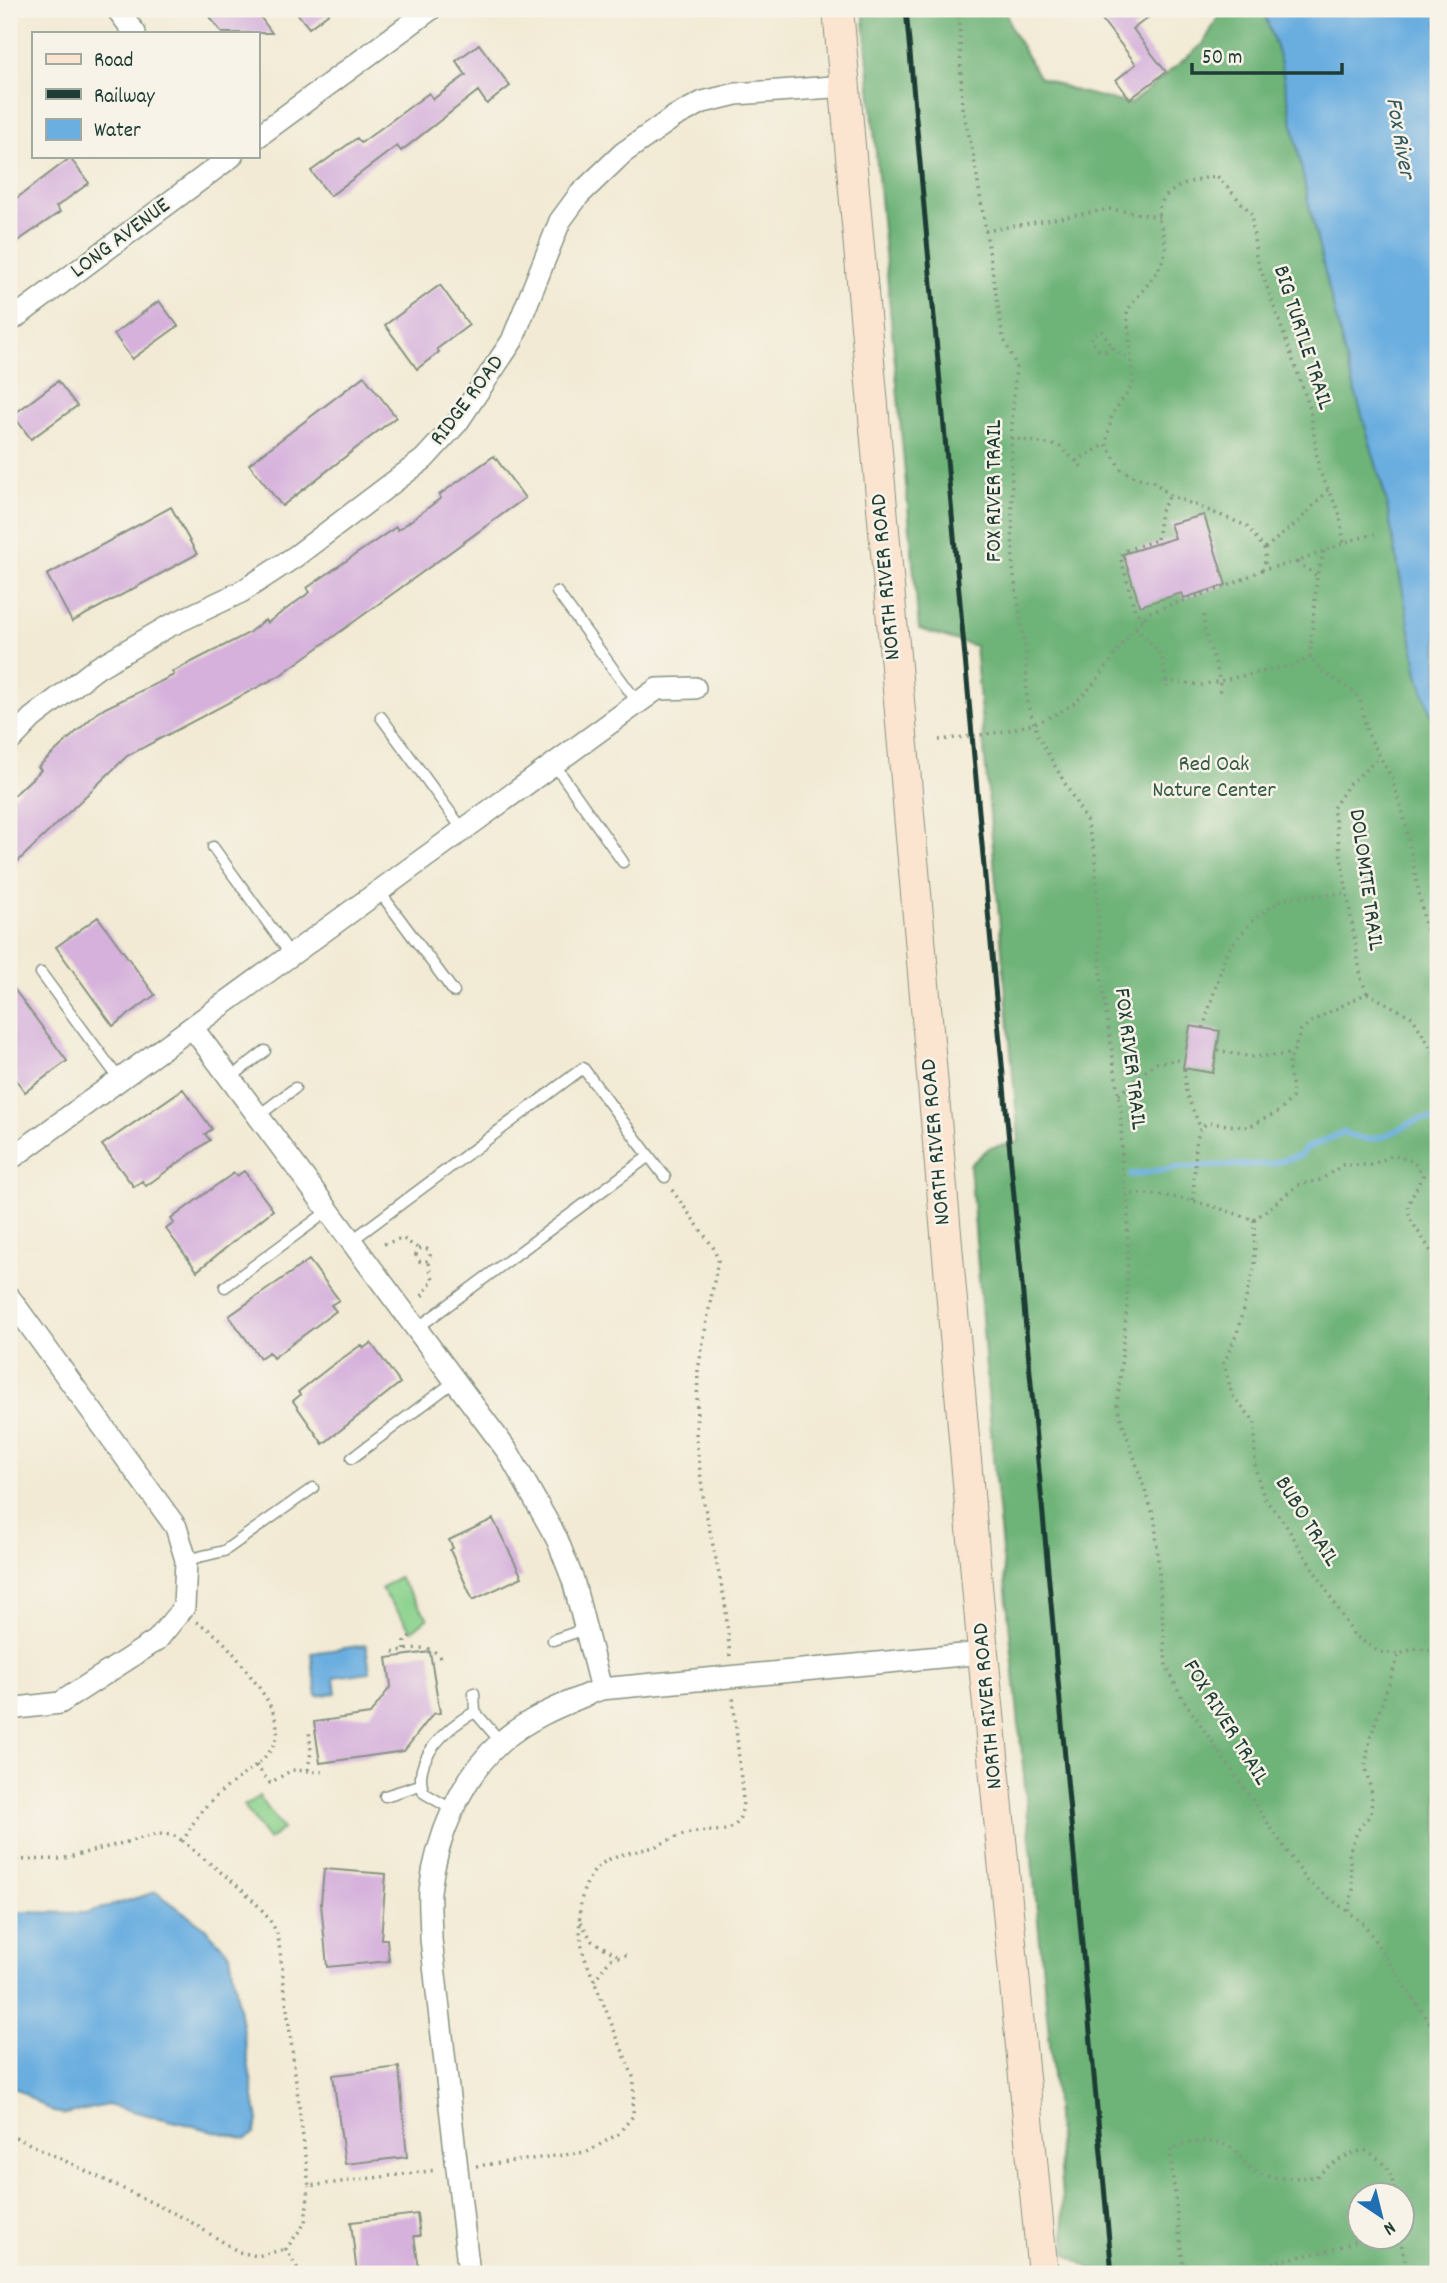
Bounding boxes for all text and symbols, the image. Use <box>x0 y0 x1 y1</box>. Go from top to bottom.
legend <box>32 32 259 158</box>
scale bar <box>1192 32 1342 76</box>
text: 50 m <box>1202 44 1242 74</box>
text: Road <box>94 47 133 77</box>
text: Railway <box>94 83 155 113</box>
water label: Fox River <box>1375 95 1423 184</box>
text: Water <box>94 117 141 147</box>
street label: LONG AVENUE <box>64 190 178 288</box>
street label: BIG TURTLE TRAIL <box>1263 261 1341 415</box>
street label: RIDGE ROAD <box>423 348 513 453</box>
street label: FOX RIVER TRAIL <box>979 419 1012 562</box>
street label: NORTH RIVER ROAD <box>863 492 911 662</box>
park label: Red Oak Nature Center <box>1152 749 1276 808</box>
street label: DOLOMITE TRAIL <box>1339 807 1391 954</box>
street label: FOX RIVER TRAIL <box>1104 986 1154 1132</box>
street label: NORTH RIVER ROAD <box>913 1057 961 1227</box>
street label: BUBO TRAIL <box>1265 1470 1347 1574</box>
street label: NORTH RIVER ROAD <box>965 1621 1013 1791</box>
street label: FOX RIVER TRAIL <box>1173 1654 1277 1793</box>
north arrow <box>1346 2182 1416 2252</box>
text: N <box>1377 2213 1400 2241</box>

